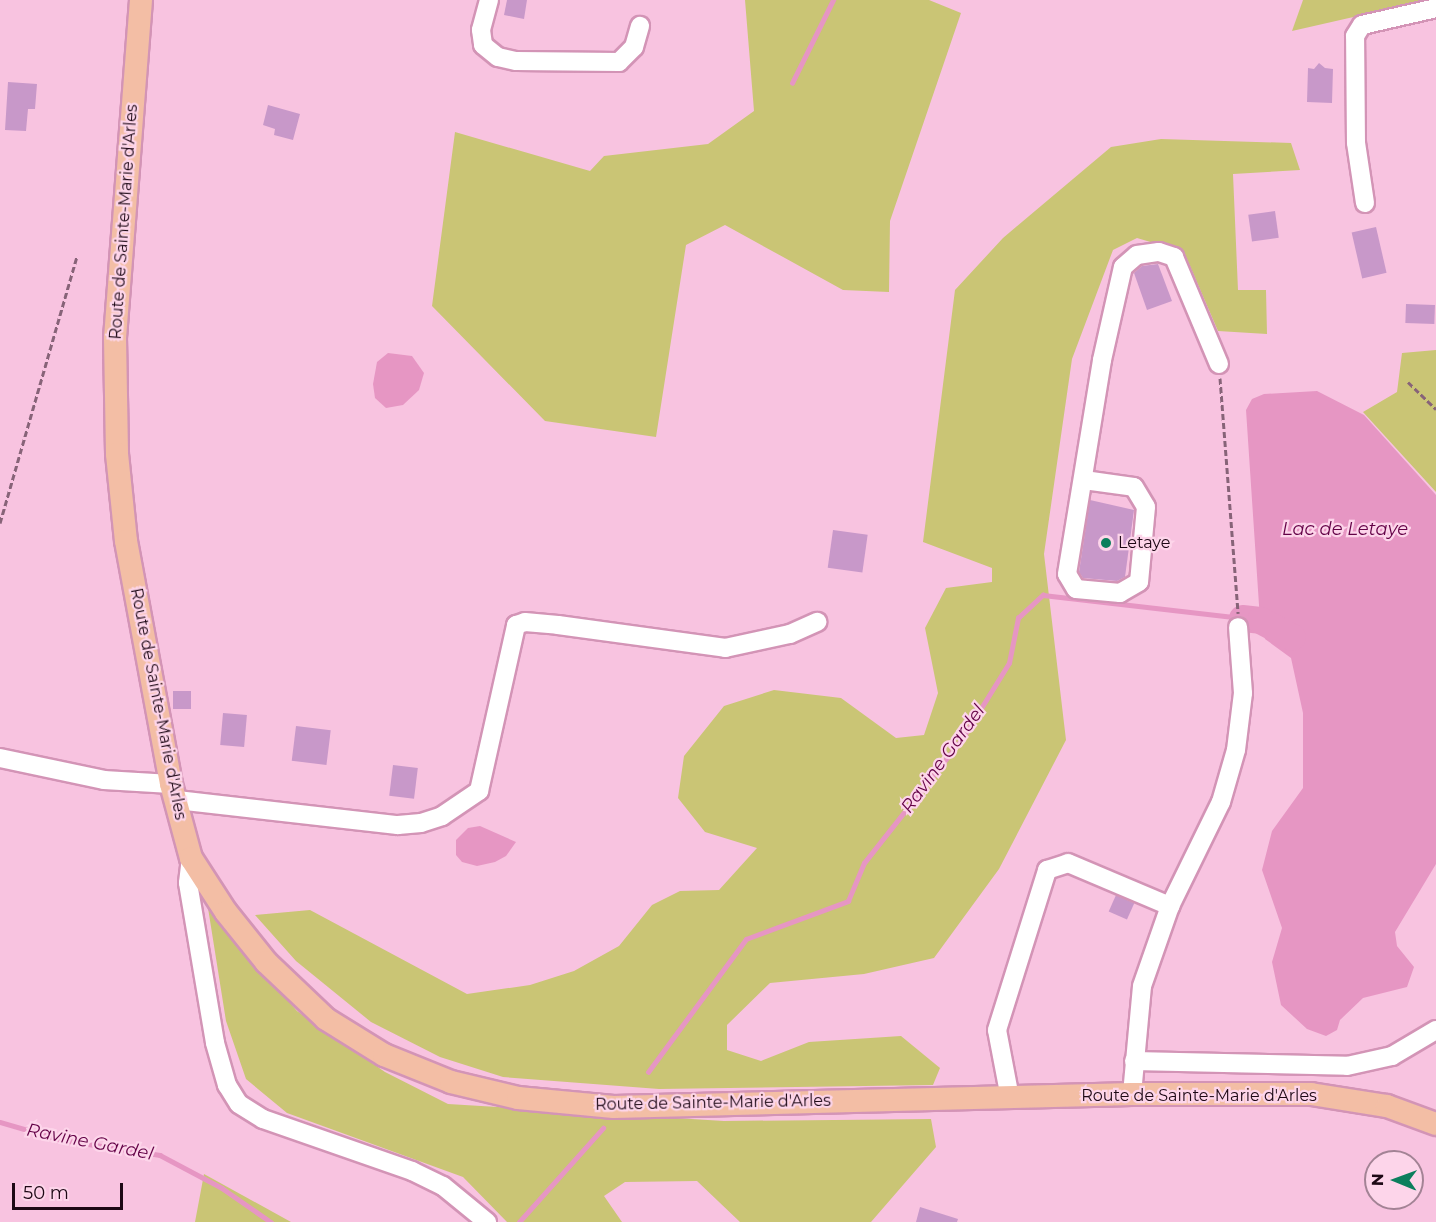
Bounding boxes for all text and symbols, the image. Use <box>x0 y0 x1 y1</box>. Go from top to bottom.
street label: Route de Sainte-Marie d'Arles <box>106 104 142 340</box>
water label: Lac de Letaye <box>1282 518 1408 540</box>
place label: Letaye <box>1118 533 1170 553</box>
marker: Letaye <box>1099 536 1113 550</box>
street label: Route de Sainte-Marie d'Arles <box>126 586 190 822</box>
water label: Ravine Gardel <box>896 701 990 817</box>
street label: Route de Sainte-Marie d'Arles <box>1081 1086 1317 1106</box>
street label: Route de Sainte-Marie d'Arles <box>595 1091 831 1115</box>
water label: Ravine Gardel <box>25 1119 155 1165</box>
north arrow <box>1364 1150 1424 1210</box>
scale bar <box>15 1171 126 1209</box>
text: N <box>1368 1173 1387 1186</box>
text: 50 m <box>23 1182 69 1204</box>

